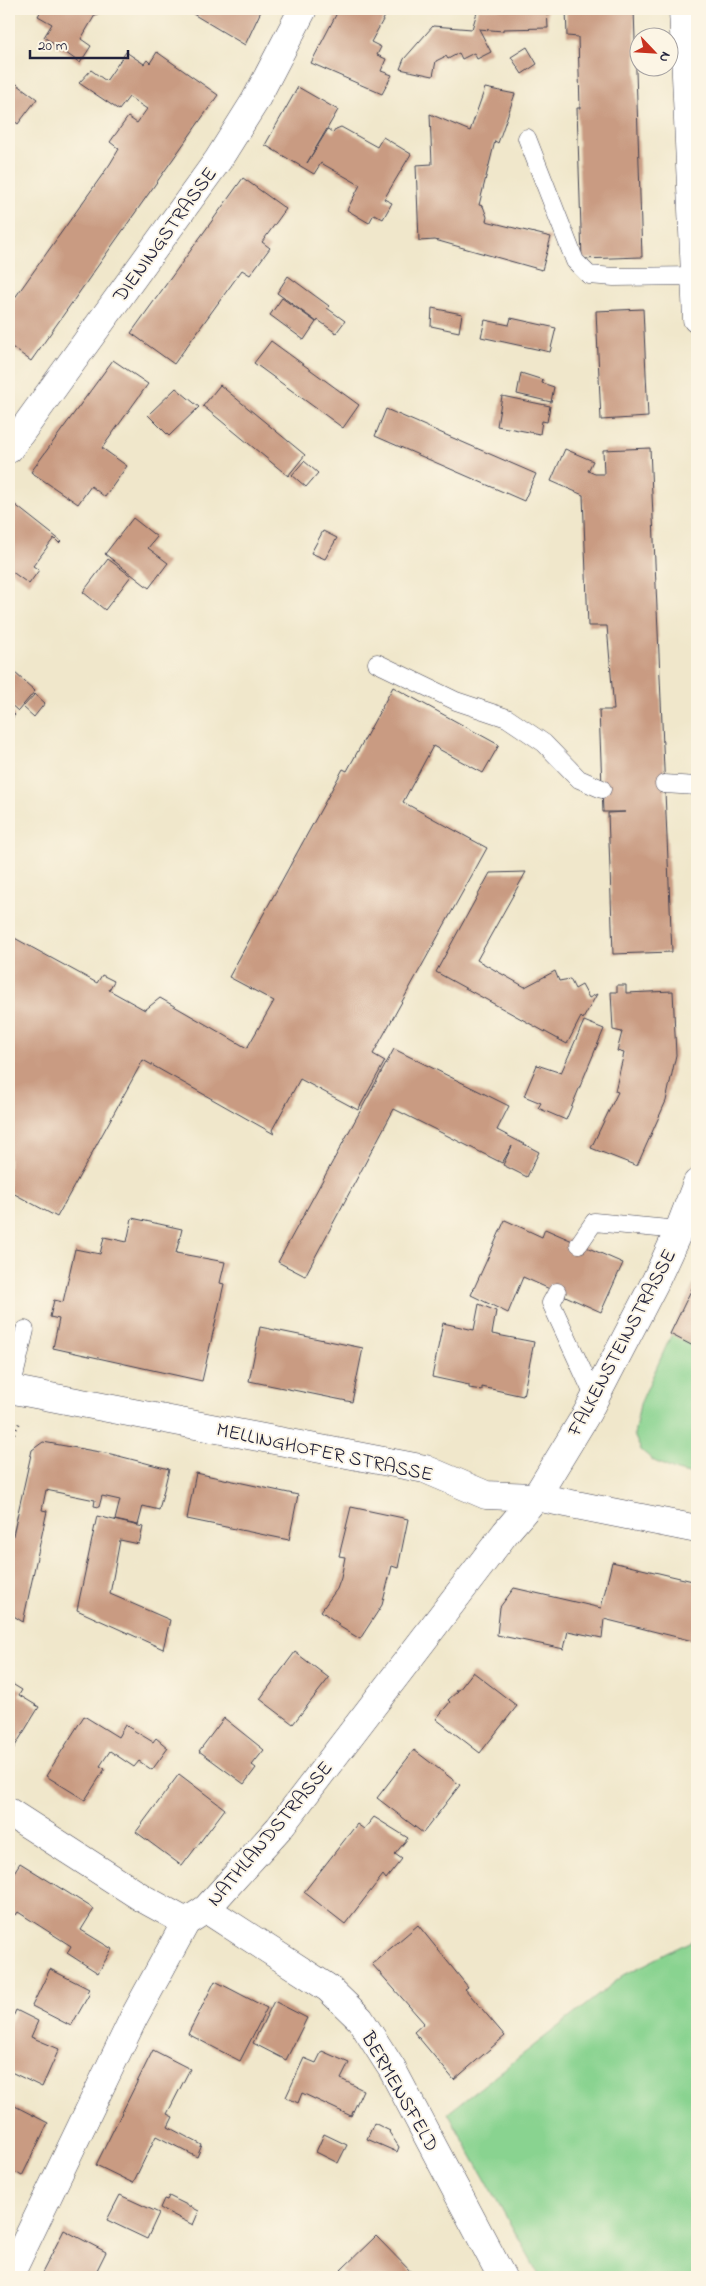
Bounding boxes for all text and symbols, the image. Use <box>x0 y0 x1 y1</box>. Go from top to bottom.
scale bar <box>30 28 128 60</box>
north arrow <box>628 28 678 78</box>
text: 20 m <box>38 35 68 57</box>
text: N <box>653 48 676 66</box>
street label: DIENINGSTRASSE <box>106 162 225 310</box>
street label: FALKENSTEINSTRASSE <box>561 1244 685 1443</box>
street label: MELLINGHOFER STRASSE <box>213 1416 435 1491</box>
street label: NATHLANDSTRASSE <box>201 1755 341 1914</box>
street label: BERMENSFELD <box>352 2026 445 2158</box>

